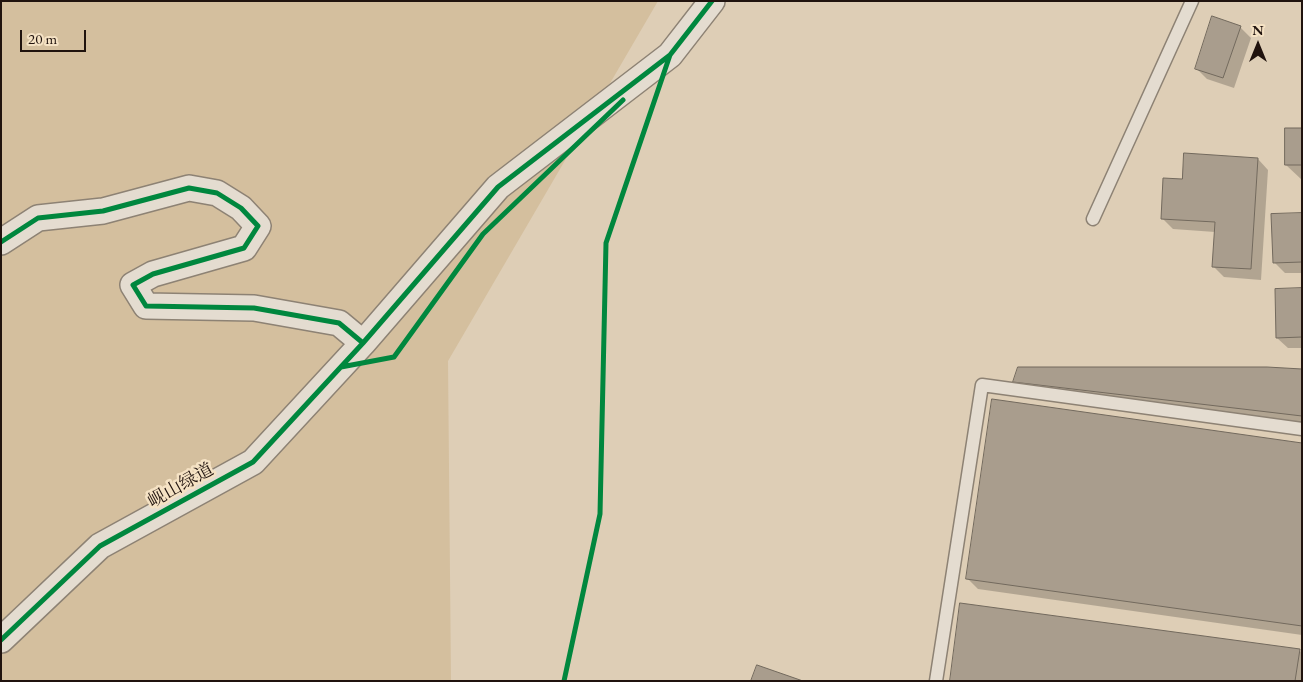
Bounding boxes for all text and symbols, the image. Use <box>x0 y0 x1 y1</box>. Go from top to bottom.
scale bar <box>22 20 89 52</box>
north arrow <box>1233 20 1283 70</box>
text: N <box>1252 21 1264 39</box>
text: 20 m <box>28 29 57 48</box>
street label: 岘山绿道 <box>144 459 218 513</box>

